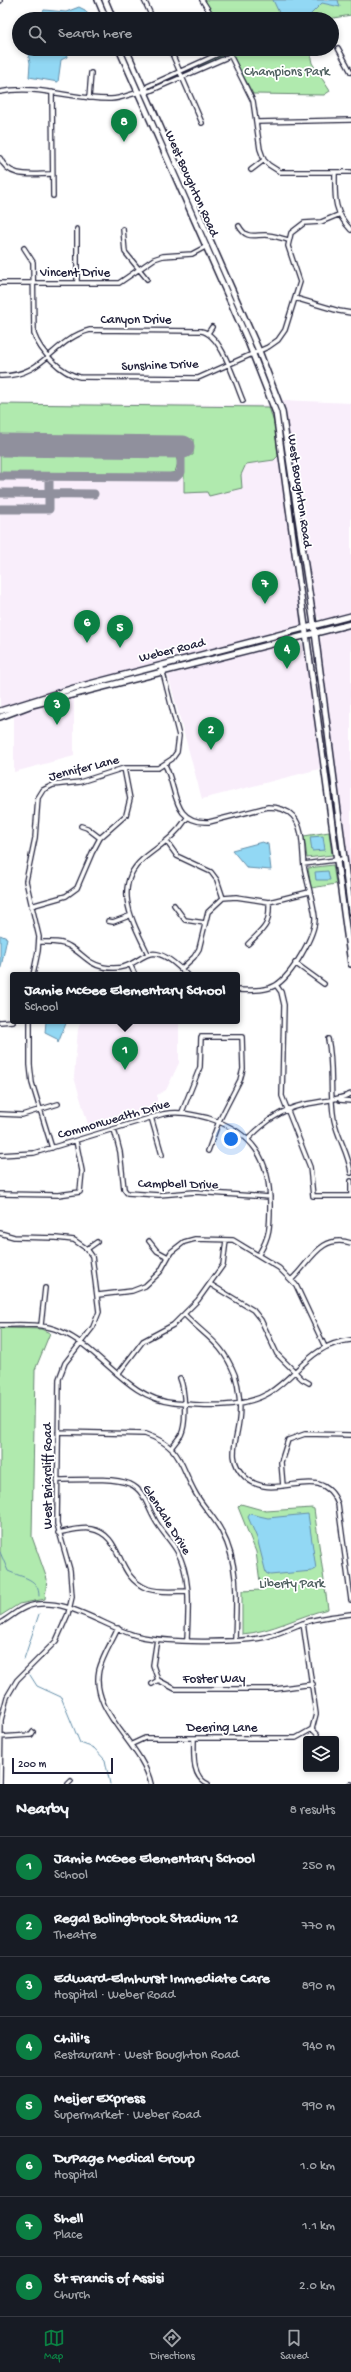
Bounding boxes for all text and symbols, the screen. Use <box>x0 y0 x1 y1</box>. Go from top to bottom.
search box <box>12 12 339 56</box>
icon: search <box>26 23 48 45</box>
text: Search here <box>58 25 132 43</box>
park label: Champions Park <box>244 65 331 80</box>
pin: 8 <box>111 109 137 142</box>
street label: West Boughton Road <box>161 129 222 241</box>
street label: Vincent Drive <box>39 266 110 281</box>
street label: Canyon Drive <box>100 313 172 328</box>
street label: Sunshine Drive <box>121 357 199 375</box>
street label: West Boughton Road <box>284 433 315 550</box>
pin: 7 <box>252 571 278 604</box>
pin: 6 <box>74 610 100 643</box>
pin: 5 <box>107 615 133 648</box>
street label: Weber Road <box>137 635 208 666</box>
pin: 4 <box>274 636 300 669</box>
pin: 3 <box>44 692 70 725</box>
pin: 2 <box>198 717 224 750</box>
street label: Jennifer Lane <box>47 753 121 785</box>
popup <box>10 972 240 1024</box>
text: Jamie McGee Elementary School <box>24 982 226 1000</box>
text: School <box>24 1000 58 1015</box>
pin: 1 <box>112 1037 138 1070</box>
street label: Commonwealth Drive <box>56 1097 172 1143</box>
your location <box>221 1129 241 1149</box>
street label: Campbell Drive <box>138 1177 219 1193</box>
street label: West Briarcliff Road <box>41 1421 56 1529</box>
street label: Glendale Drive <box>139 1482 194 1558</box>
park label: Liberty Park <box>259 1577 326 1592</box>
street label: Foster Way <box>182 1672 246 1687</box>
street label: Deering Lane <box>186 1721 258 1736</box>
map controls <box>303 1736 339 1772</box>
button: layers <box>303 1736 339 1772</box>
scale bar <box>12 1756 113 1775</box>
text: 200 m <box>18 1759 46 1771</box>
text: Nearby <box>16 1800 69 1820</box>
text: 8 results <box>290 1803 335 1818</box>
text: Jamie McGee Elementary School <box>54 1850 255 1868</box>
text: 1 <box>26 1859 32 1874</box>
text: 250 m <box>302 1859 335 1874</box>
text: School <box>54 1868 88 1883</box>
text: Regal Bolingbrook Stadium 12 <box>54 1910 238 1928</box>
text: 2 <box>26 1919 32 1934</box>
text: 770 m <box>302 1919 335 1934</box>
text: Theatre <box>54 1928 97 1943</box>
text: Edward-Elmhurst Immediate Care <box>54 1970 270 1988</box>
text: 3 <box>26 1979 32 1994</box>
text: 890 m <box>302 1979 335 1994</box>
text: Hospital · Weber Road <box>54 1988 175 2003</box>
text: Chili's <box>54 2030 89 2048</box>
text: 4 <box>26 2039 32 2054</box>
text: 940 m <box>303 2039 335 2054</box>
text: Restaurant · West Boughton Road <box>54 2048 239 2063</box>
text: Meijer Express <box>54 2090 145 2108</box>
text: 5 <box>26 2099 32 2114</box>
text: 990 m <box>302 2099 335 2114</box>
text: Supermarket · Weber Road <box>54 2108 200 2123</box>
text: DuPage Medical Group <box>54 2150 195 2168</box>
text: 6 <box>26 2159 32 2174</box>
text: 1.0 km <box>300 2159 335 2174</box>
text: Hospital <box>54 2168 98 2183</box>
text: Shell <box>54 2210 83 2228</box>
text: 7 <box>26 2219 32 2234</box>
text: 1.1 km <box>302 2219 335 2234</box>
text: Place <box>54 2228 82 2243</box>
text: St Francis of Assisi <box>54 2270 164 2288</box>
text: 8 <box>25 2279 33 2294</box>
text: 2.0 km <box>299 2279 335 2294</box>
text: Church <box>54 2288 90 2303</box>
tab: Map <box>43 2327 65 2363</box>
tab: Directions <box>150 2327 195 2363</box>
tab: Saved <box>280 2327 308 2363</box>

